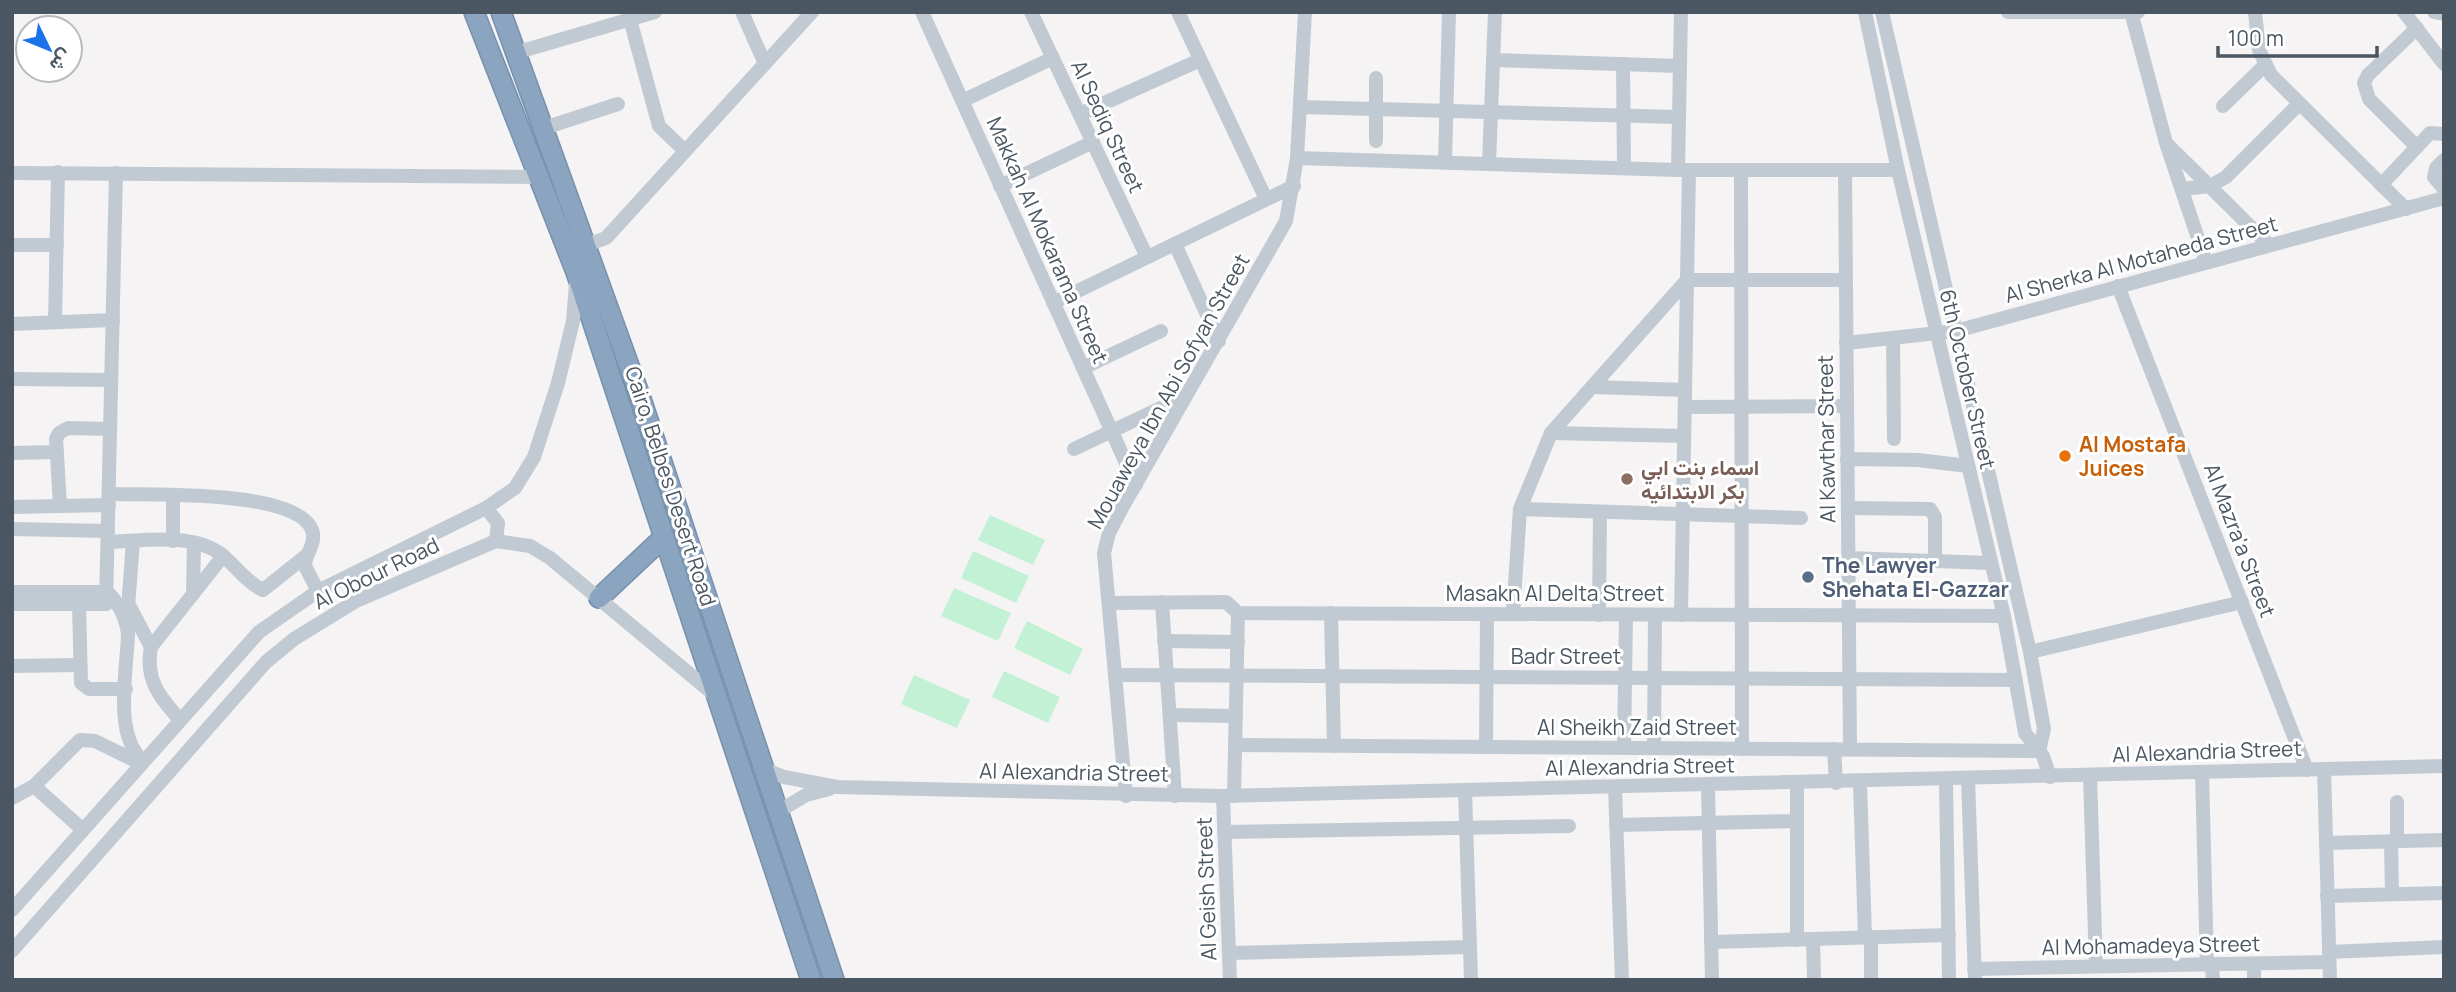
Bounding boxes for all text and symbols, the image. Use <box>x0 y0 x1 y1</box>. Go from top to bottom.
north arrow <box>14 14 84 84</box>
scale bar <box>2218 14 2377 58</box>
text: 100 m <box>2228 24 2284 52</box>
text: ش <box>44 43 79 78</box>
street label: Al Sediq Street <box>1065 55 1151 197</box>
street label: Makkah Al Mokarama Street <box>981 112 1115 368</box>
street label: Al Sherka Al Motaheda Street <box>2002 209 2280 309</box>
street label: Mouaweya Ibn Abi Sofyan Street <box>1081 248 1255 534</box>
street label: 6th October Street <box>1934 286 2002 472</box>
street label: Al Kawthar Street <box>1811 355 1841 523</box>
street label: Cairo, Belbes Desert Road <box>619 363 723 609</box>
place label: Al Mostafa Juices <box>2079 430 2186 482</box>
marker: Al Mostafa Juices <box>2057 448 2073 464</box>
place label: اسماء بنت ابي بكر الابتدائيه <box>1641 453 1759 505</box>
street label: Al Mazra'a Street <box>2198 459 2282 621</box>
marker: اسماء بنت ابي بكر الابتدائيه <box>1619 471 1635 487</box>
street label: Al Obour Road <box>309 531 443 615</box>
place label: The Lawyer Shehata El-Gazzar <box>1822 551 2009 603</box>
marker: The Lawyer Shehata El-Gazzar <box>1800 569 1816 585</box>
street label: Masakn Al Delta Street <box>1446 579 1664 607</box>
street label: Badr Street <box>1511 642 1621 670</box>
street label: Al Sheikh Zaid Street <box>1537 713 1737 741</box>
street label: Al Alexandria Street <box>2112 734 2302 768</box>
street label: Al Alexandria Street <box>1545 750 1735 782</box>
street label: Al Alexandria Street <box>979 756 1169 788</box>
street label: Al Geish Street <box>1189 817 1223 961</box>
street label: Al Mohamadeya Street <box>2041 929 2261 961</box>

